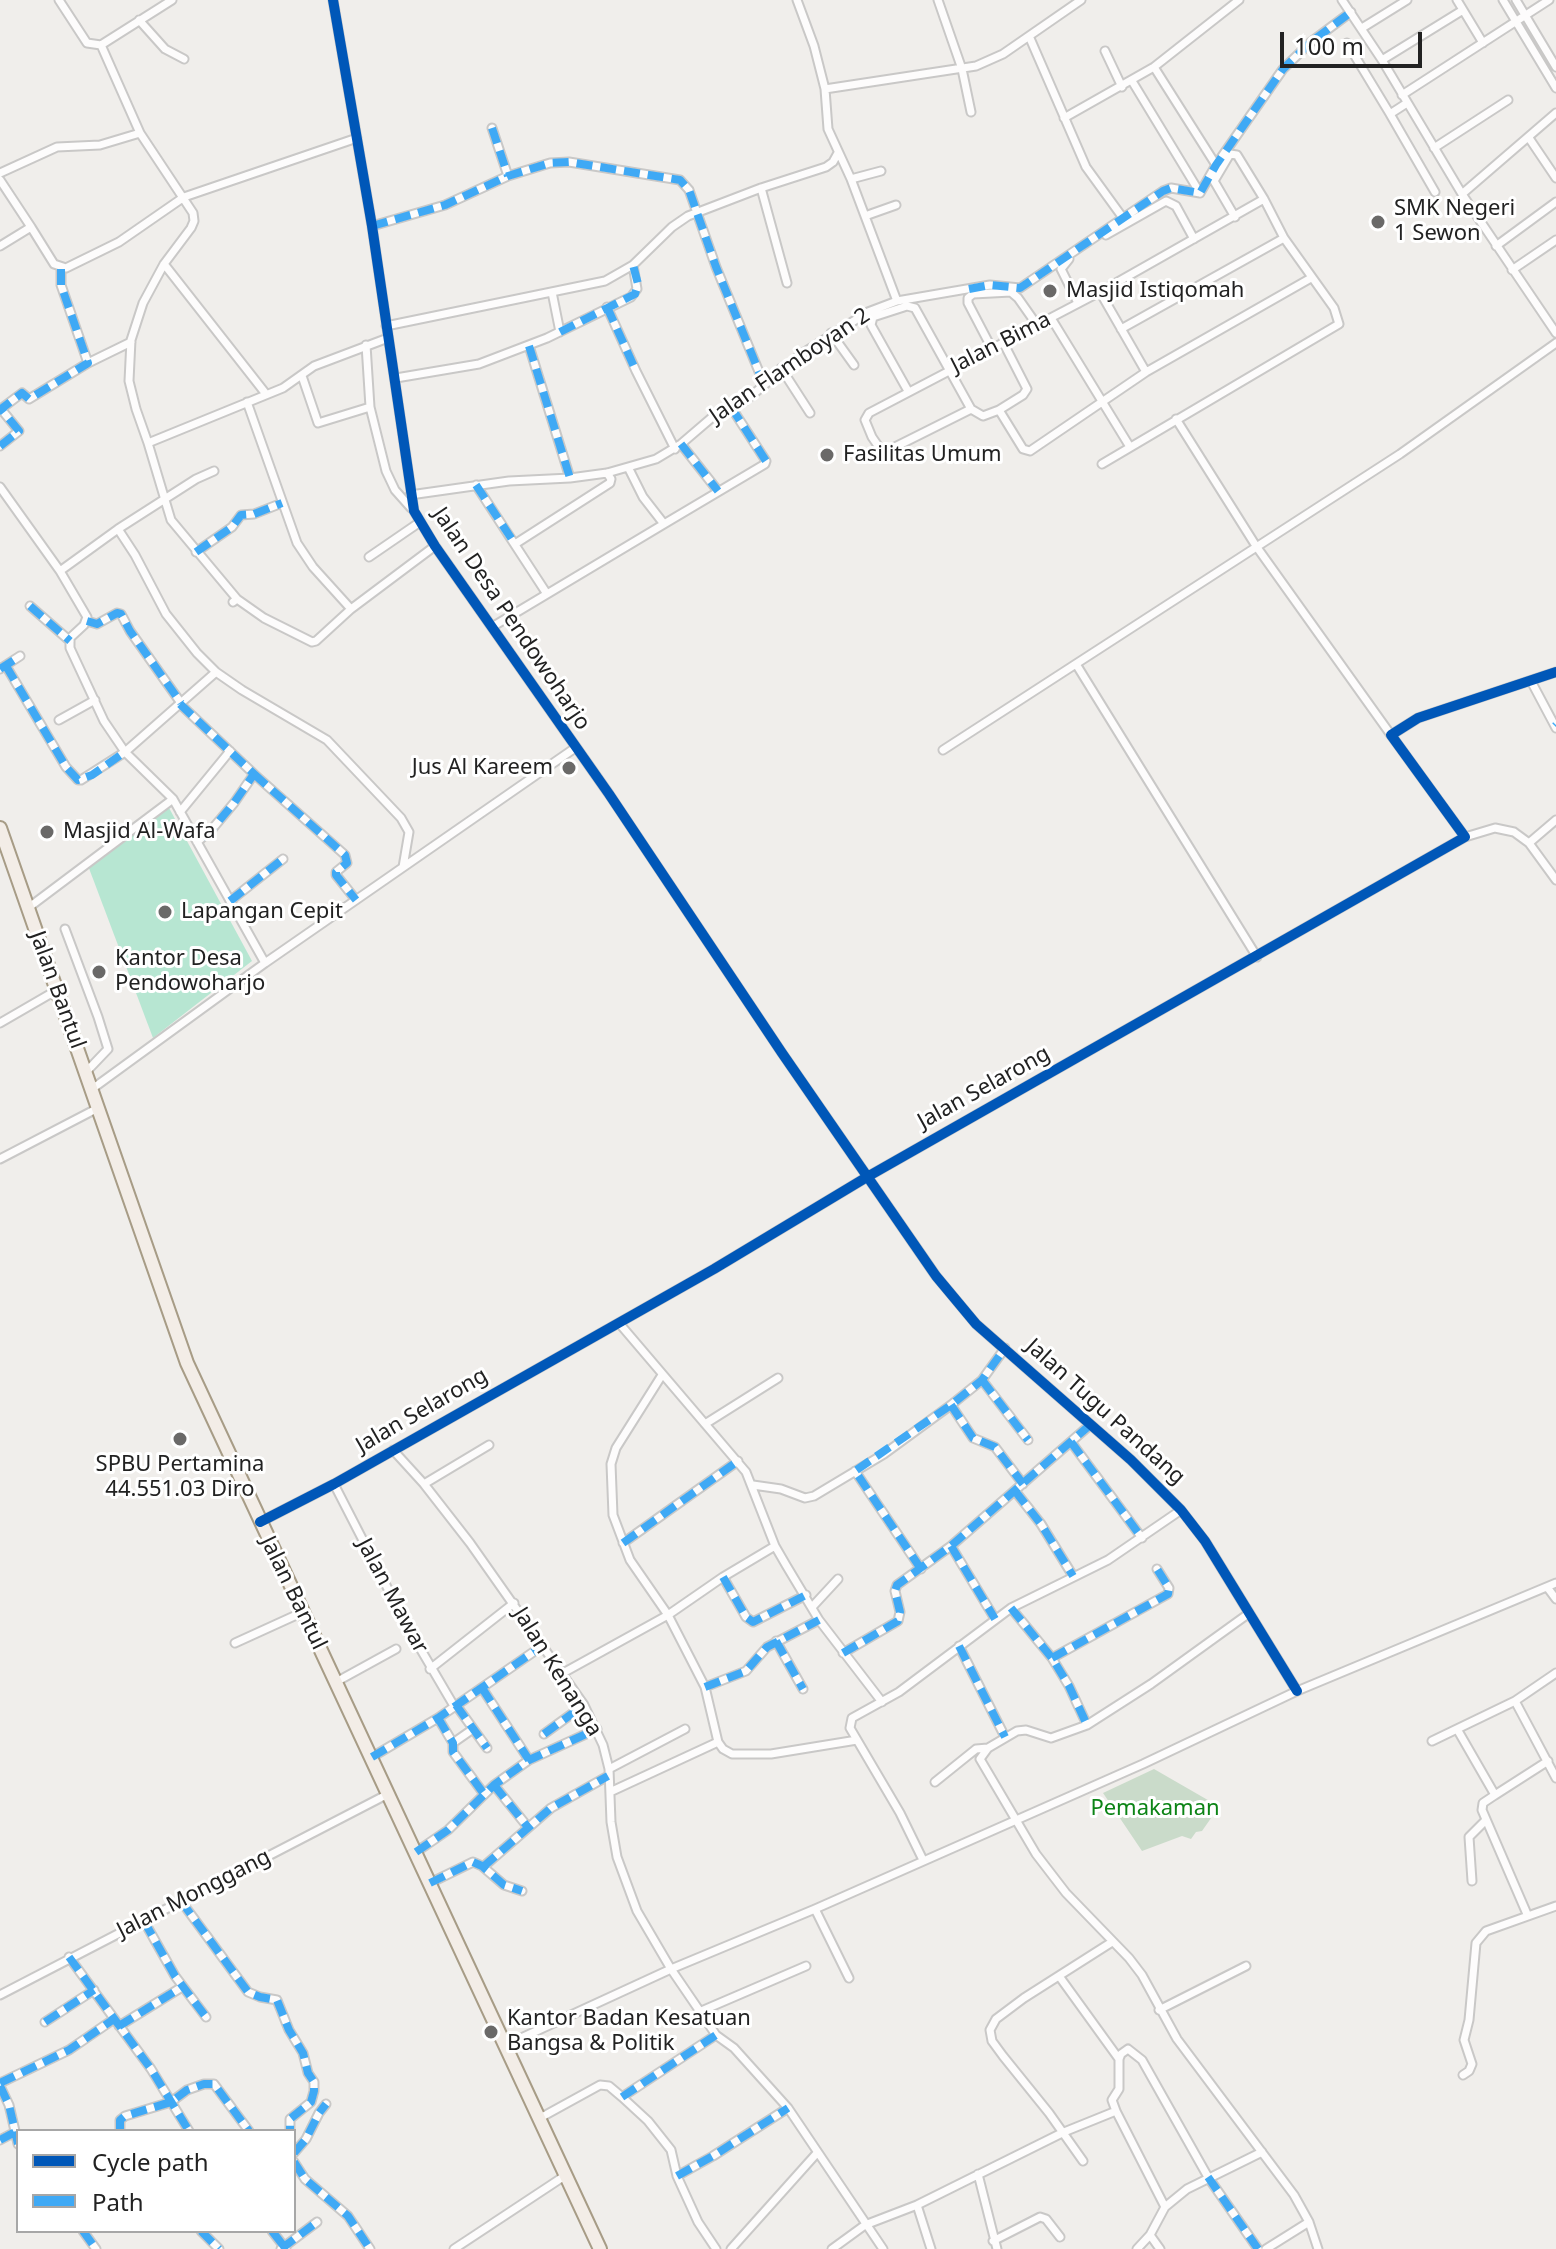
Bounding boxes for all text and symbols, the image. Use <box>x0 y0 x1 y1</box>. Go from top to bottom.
scale bar <box>1284 16 1426 66</box>
text: 100 m <box>1294 29 1364 62</box>
place label: SMK Negeri 1 Sewon <box>1394 196 1515 248</box>
marker: SMK Negeri 1 Sewon <box>1369 213 1387 231</box>
place label: Masjid Istiqomah <box>1066 278 1244 304</box>
marker: Masjid Istiqomah <box>1041 282 1059 300</box>
street label: Jalan Flamboyan 2 <box>705 303 875 429</box>
street label: Jalan Bima <box>947 307 1055 379</box>
place label: Fasilitas Umum <box>843 442 1002 468</box>
marker: Fasilitas Umum <box>818 446 836 464</box>
street label: Jalan Desa Pendowoharjo <box>427 503 595 735</box>
place label: Jus Al Kareem <box>412 755 553 781</box>
marker: Jus Al Kareem <box>560 759 578 777</box>
place label: Masjid Al-Wafa <box>63 819 216 845</box>
marker: Masjid Al-Wafa <box>38 823 56 841</box>
place label: Lapangan Cepit <box>181 899 343 925</box>
marker: Lapangan Cepit <box>156 903 174 921</box>
street label: Jalan Bantul <box>24 928 90 1052</box>
place label: Kantor Desa Pendowoharjo <box>115 946 265 998</box>
marker: Kantor Desa Pendowoharjo <box>90 963 108 981</box>
street label: Jalan Selarong <box>913 1041 1055 1135</box>
street label: Jalan Tugu Pandang <box>1020 1333 1190 1491</box>
street label: Jalan Selarong <box>352 1363 492 1459</box>
marker: SPBU Pertamina 44.551.03 Diro <box>171 1430 189 1448</box>
place label: SPBU Pertamina 44.551.03 Diro <box>96 1452 264 1504</box>
street label: Jalan Bantul <box>254 1532 332 1654</box>
street label: Jalan Mawar <box>351 1534 433 1658</box>
street label: Jalan Kenanga <box>507 1603 607 1741</box>
park label: Pemakaman <box>1090 1796 1220 1822</box>
street label: Jalan Monggang <box>113 1844 275 1944</box>
place label: Kantor Badan Kesatuan Bangsa & Politik <box>507 2006 751 2058</box>
marker: Kantor Badan Kesatuan Bangsa & Politik <box>482 2023 500 2041</box>
legend <box>16 2129 296 2233</box>
text: Cycle path <box>92 2145 209 2178</box>
text: Path <box>92 2185 143 2218</box>

